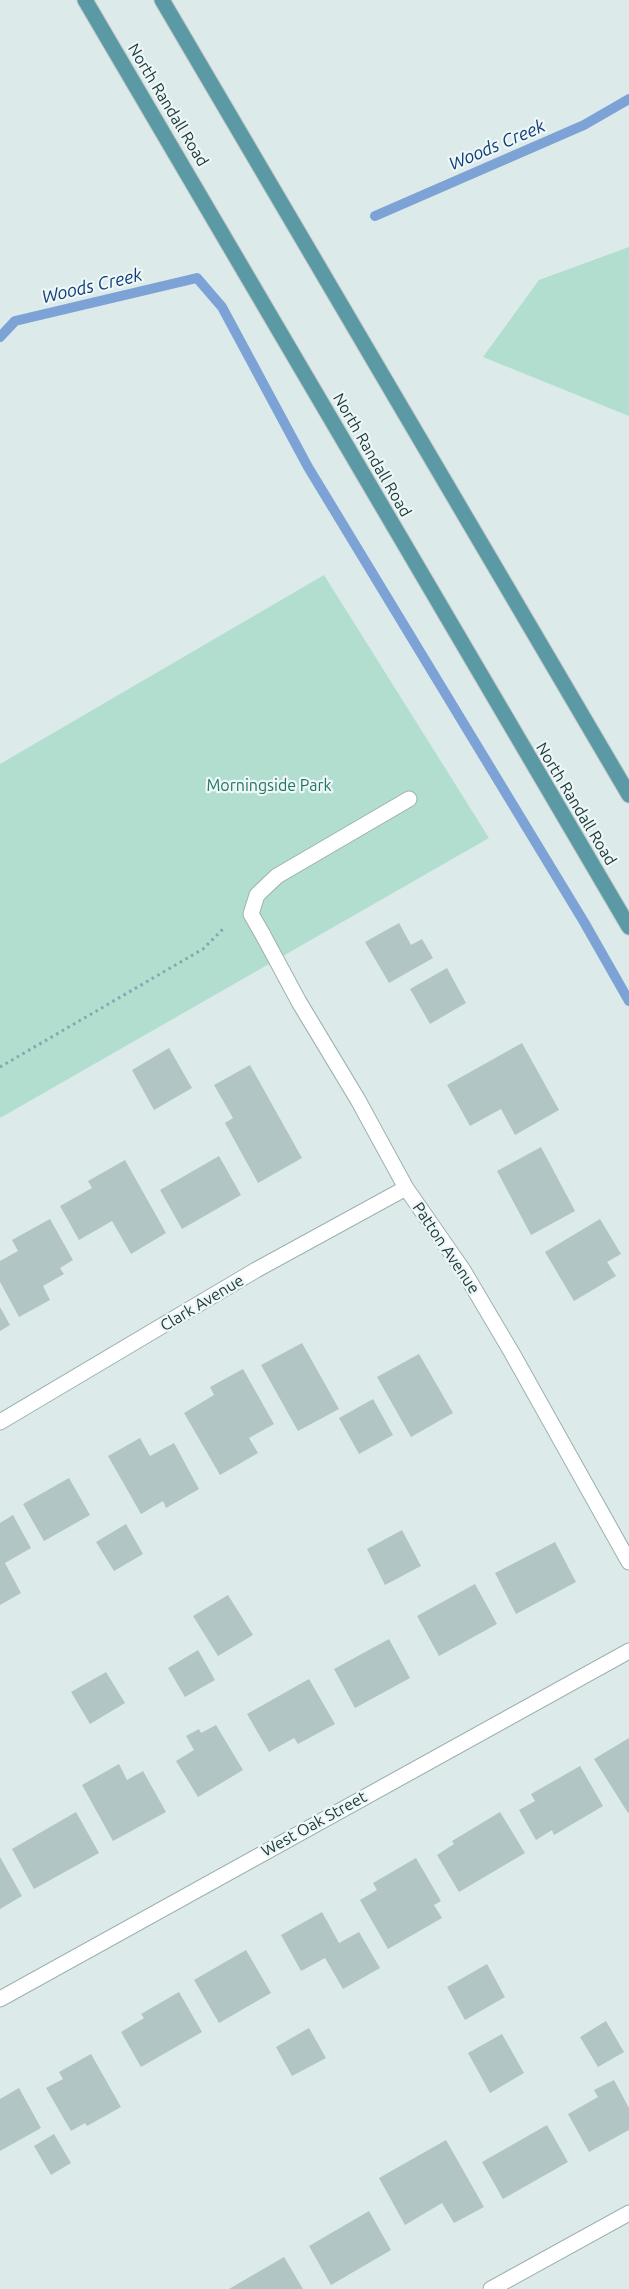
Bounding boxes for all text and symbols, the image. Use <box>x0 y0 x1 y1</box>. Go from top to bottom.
street label: North Randall Road <box>124 40 212 170</box>
water label: Woods Creek <box>446 115 548 175</box>
water label: Woods Creek <box>40 264 144 308</box>
street label: North Randall Road <box>329 390 415 520</box>
street label: North Randall Road <box>532 739 620 869</box>
park label: Morningside Park <box>206 776 332 796</box>
street label: Patton Avenue <box>408 1199 484 1297</box>
street label: Clark Avenue <box>157 1271 247 1335</box>
street label: West Oak Street <box>258 1787 370 1861</box>

